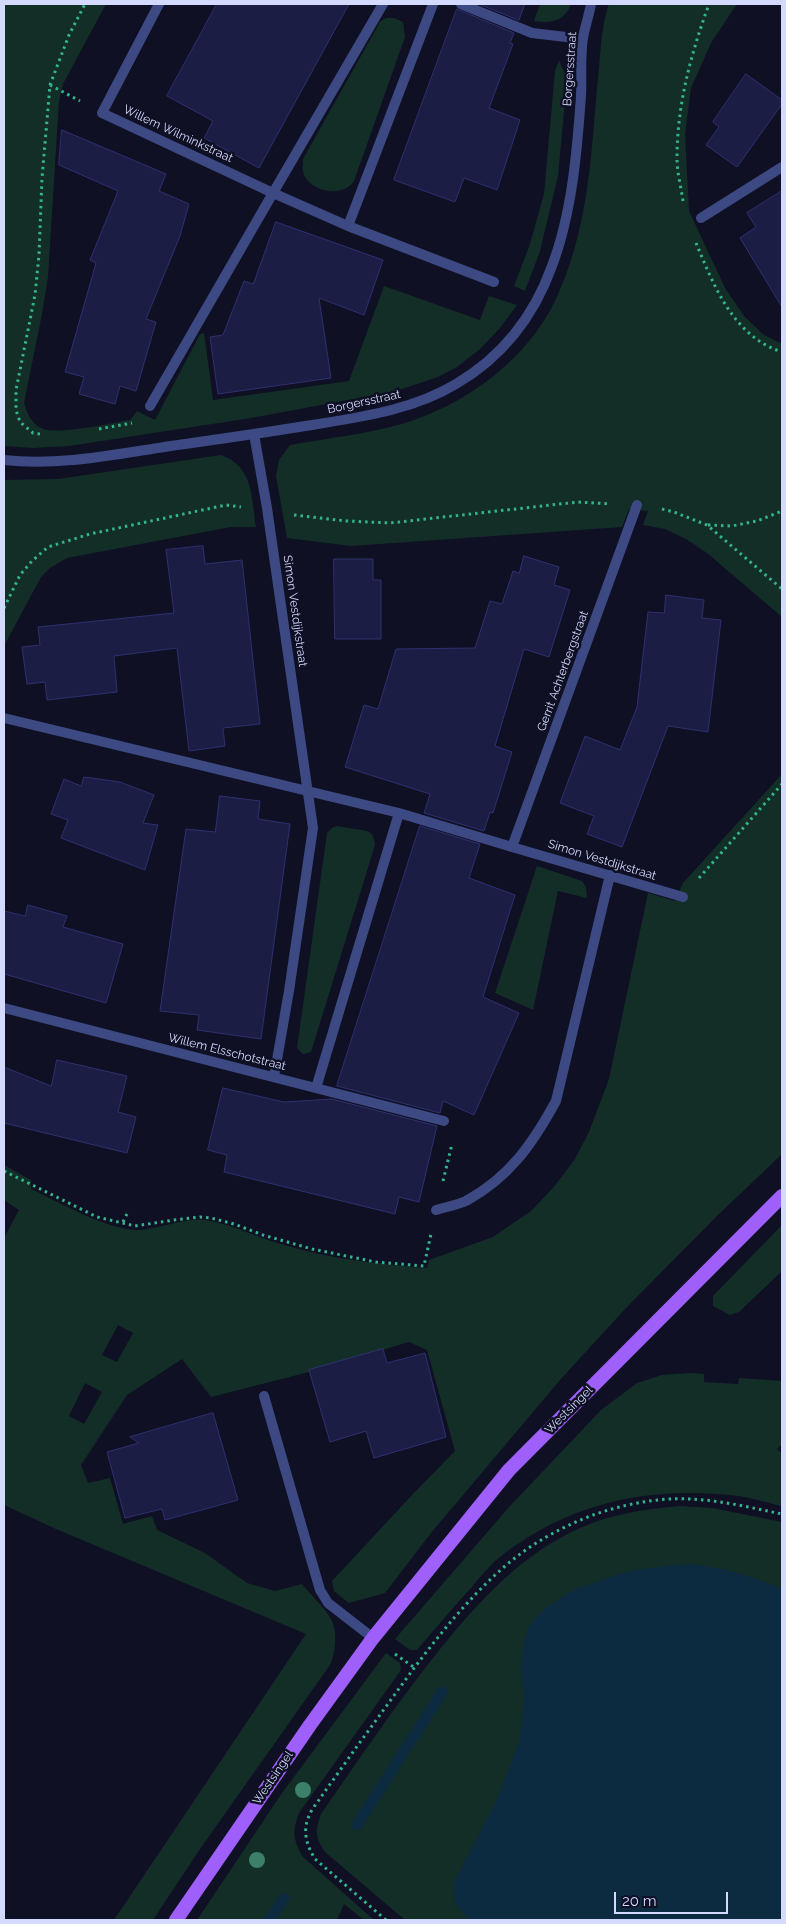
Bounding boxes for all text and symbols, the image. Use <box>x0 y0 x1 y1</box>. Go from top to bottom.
street label: Borgersstraat <box>560 31 580 107</box>
street label: Willem Wilminkstraat <box>121 102 235 166</box>
street label: Borgersstraat <box>326 387 402 417</box>
street label: Simon Vestdijkstraat <box>280 554 310 668</box>
street label: Gerrit Achterbergstraat <box>534 609 592 733</box>
street label: Simon Vestdijkstraat <box>546 837 658 883</box>
street label: Willem Elsschotstraat <box>167 1030 287 1074</box>
street label: Westsingel <box>542 1383 596 1437</box>
street label: Westsingel <box>250 1748 296 1808</box>
scale bar <box>616 1882 730 1914</box>
text: 20 m <box>622 1892 657 1910</box>

